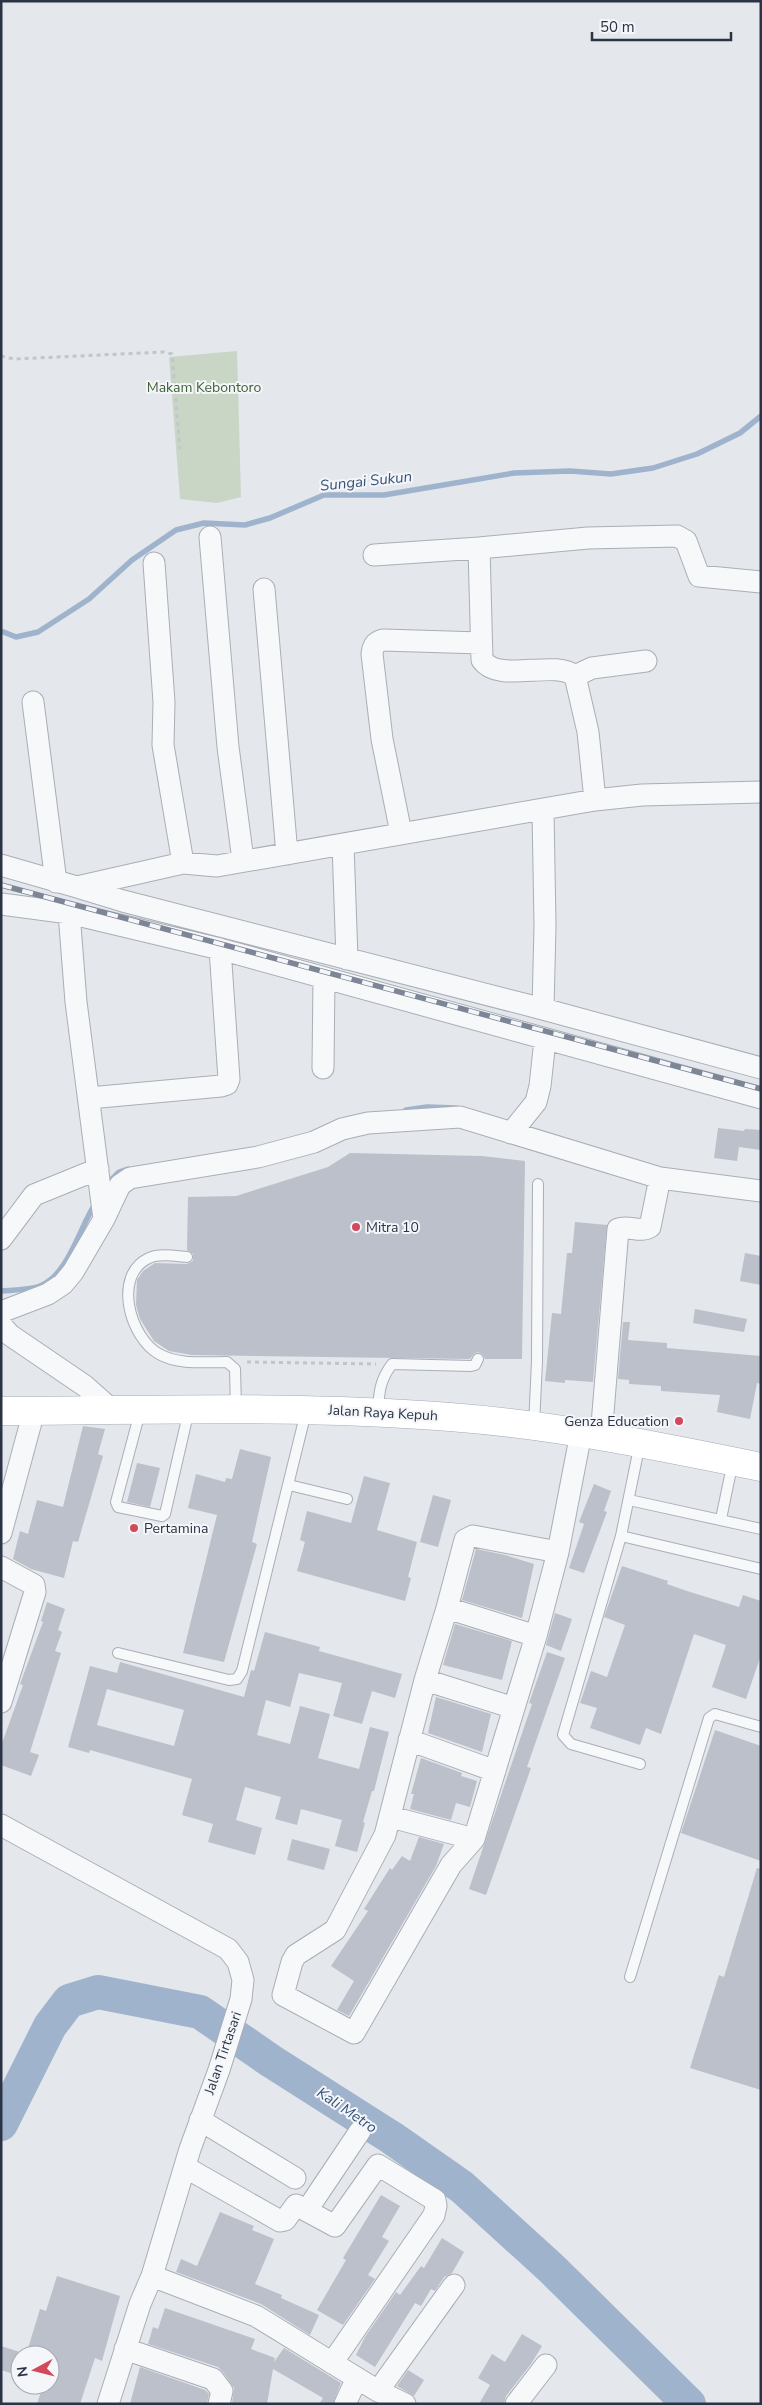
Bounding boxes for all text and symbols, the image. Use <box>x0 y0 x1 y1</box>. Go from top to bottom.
scale bar <box>592 10 731 42</box>
text: 50 m <box>600 17 635 37</box>
park label: Makam Kebontoro <box>147 378 262 397</box>
water label: Sungai Sukun <box>319 466 413 496</box>
place label: Mitra 10 <box>366 1218 419 1237</box>
marker: Mitra 10 <box>350 1221 362 1233</box>
street label: Jalan Raya Kepuh <box>327 1401 438 1425</box>
place label: Genza Education <box>564 1412 669 1431</box>
marker: Genza Education <box>673 1415 685 1427</box>
place label: Pertamina <box>144 1519 208 1538</box>
marker: Pertamina <box>128 1522 140 1534</box>
street label: Jalan Tirtasari <box>200 2009 246 2098</box>
water label: Kali Metro <box>313 2082 381 2138</box>
north arrow <box>10 2345 60 2395</box>
text: N <box>13 2365 33 2378</box>

